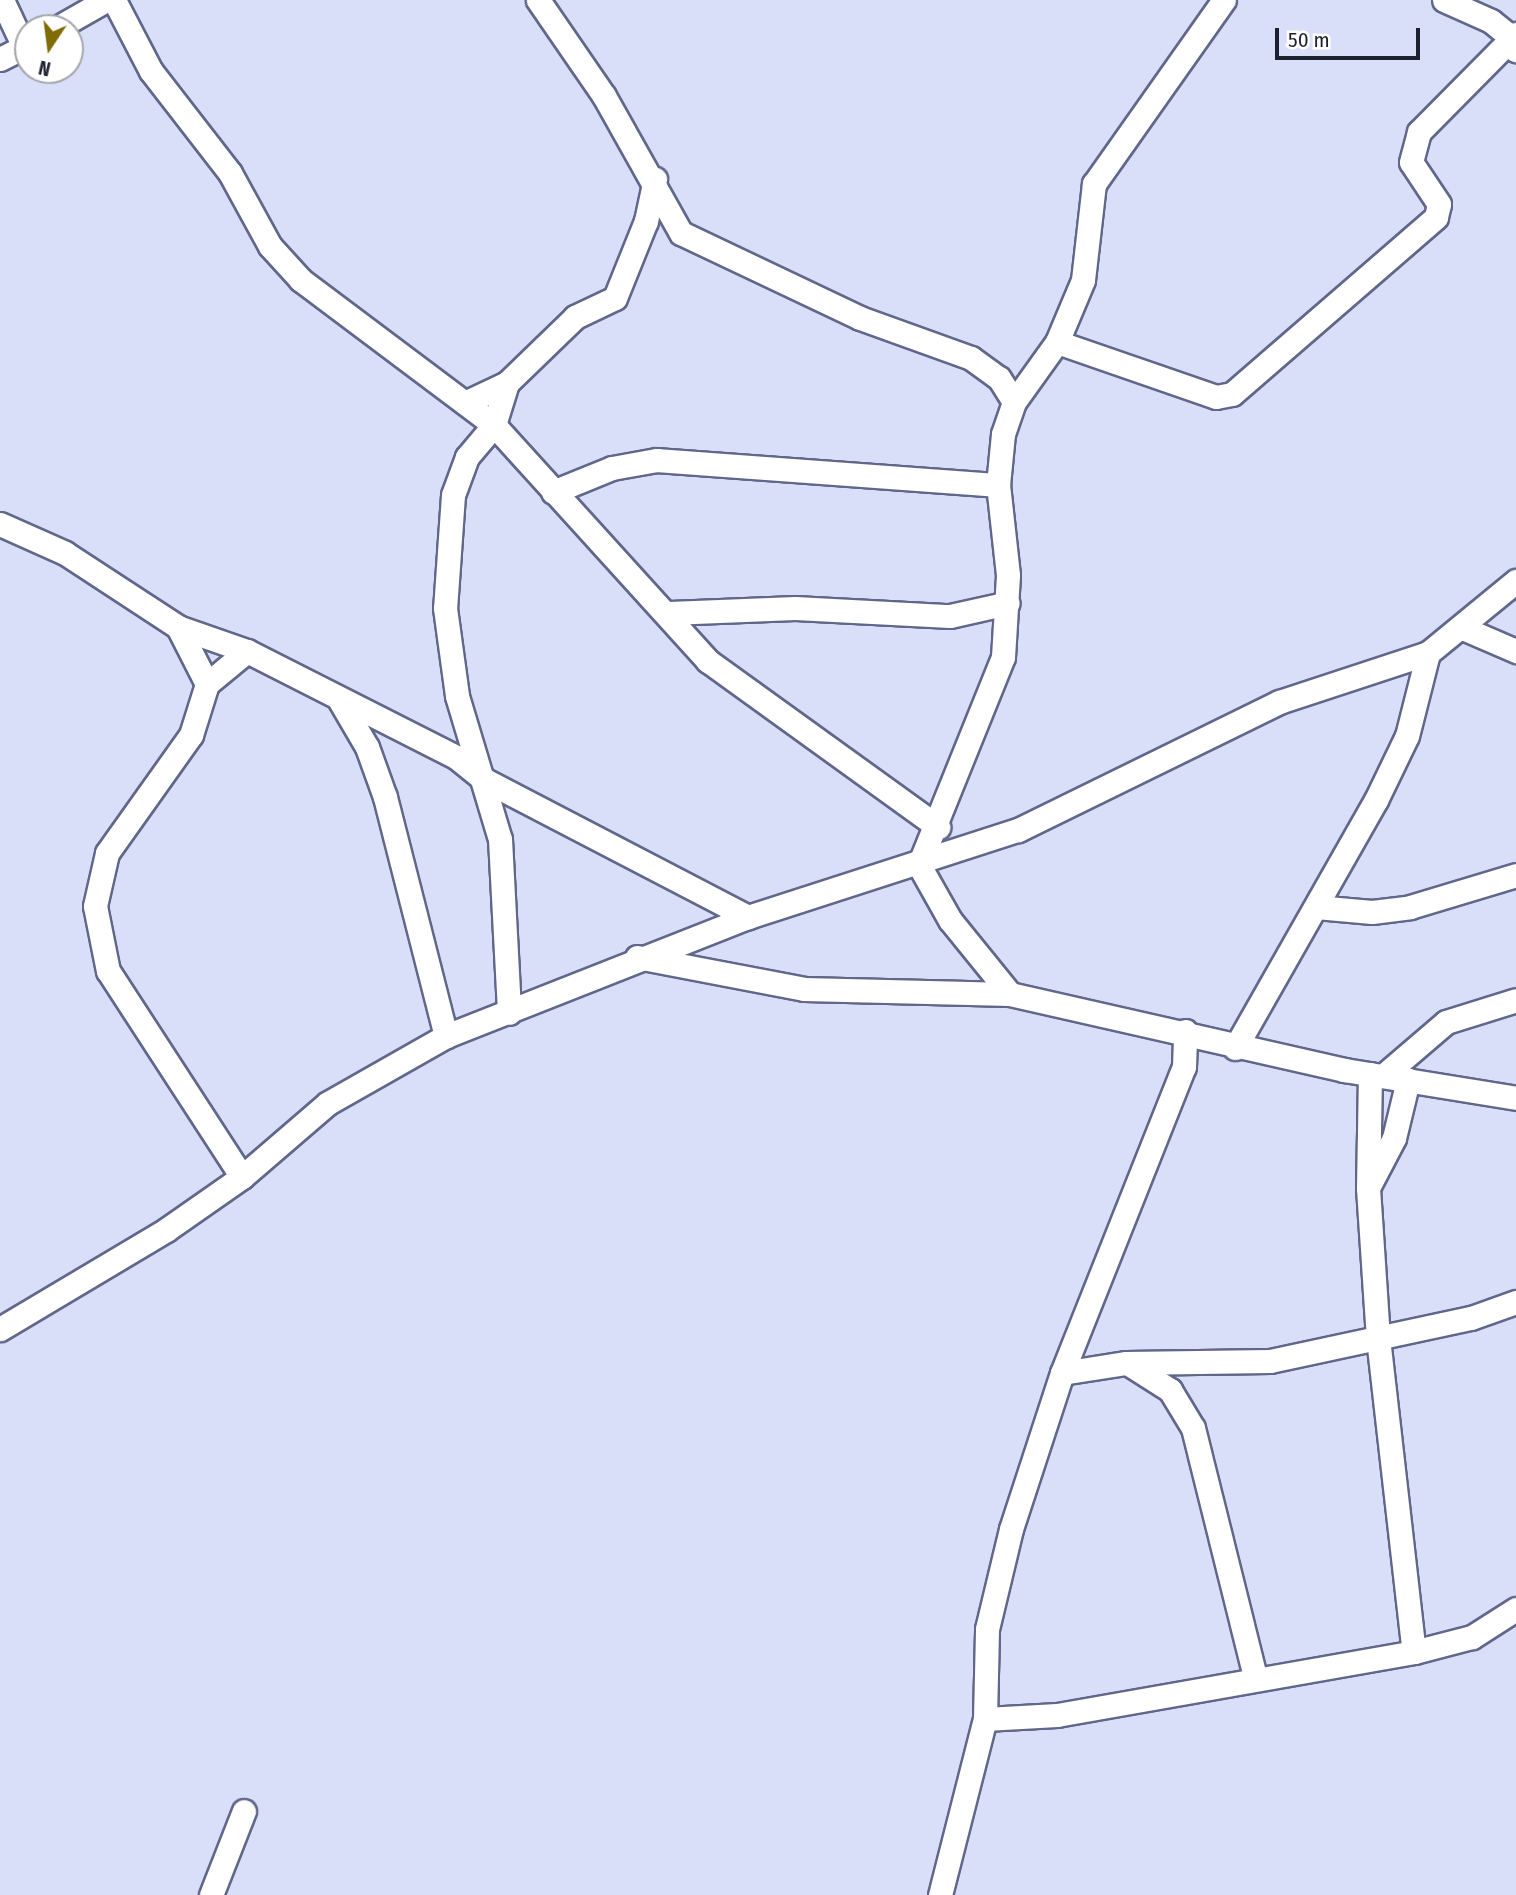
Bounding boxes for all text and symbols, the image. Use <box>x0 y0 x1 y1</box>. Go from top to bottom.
north arrow <box>14 14 84 84</box>
scale bar <box>1278 14 1423 58</box>
text: 50 m <box>1288 27 1330 53</box>
text: N <box>36 56 53 80</box>

